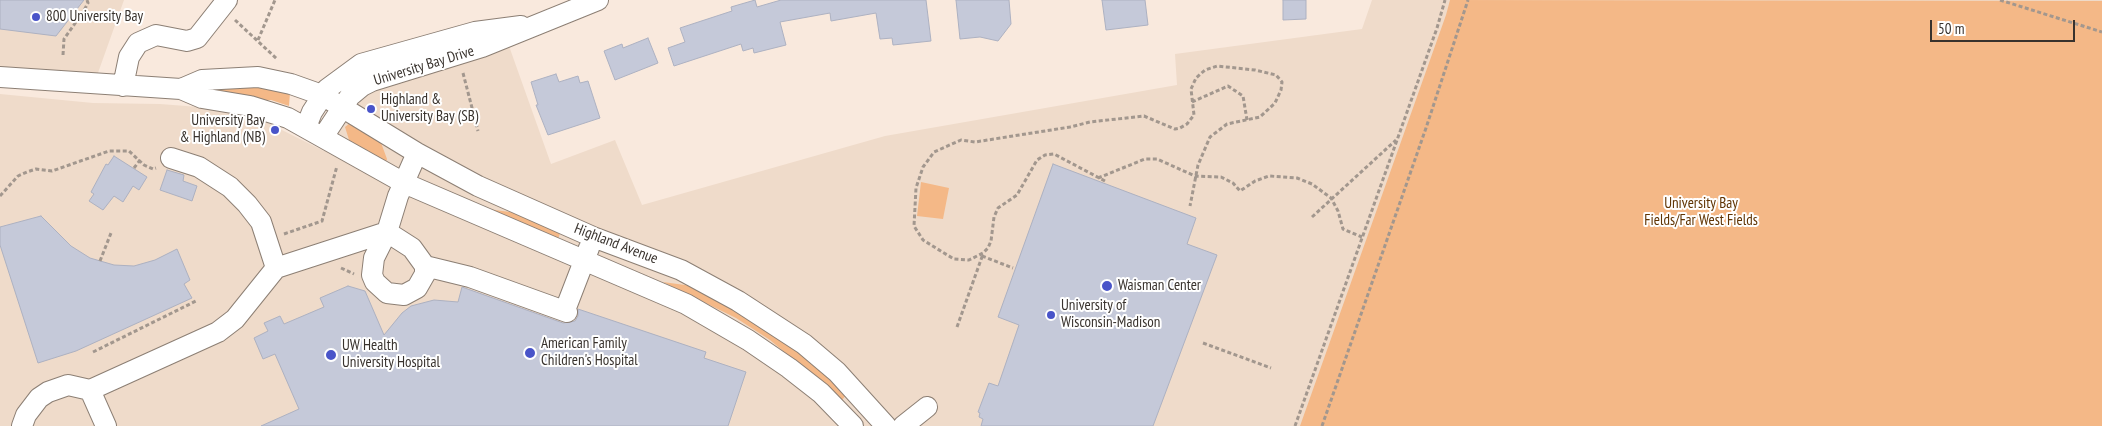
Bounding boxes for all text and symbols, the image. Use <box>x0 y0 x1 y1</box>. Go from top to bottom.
place label: 800 University Bay <box>46 8 143 26</box>
scale bar <box>1932 10 2077 42</box>
marker: 800 University Bay <box>30 11 42 23</box>
text: 50 m <box>1938 19 1964 38</box>
street label: University Bay Drive <box>372 42 476 90</box>
place label: Highland & University Bay (SB) <box>381 91 478 126</box>
marker: Highland & University Bay (SB) <box>365 103 377 115</box>
place label: University Bay & Highland (NB) <box>180 112 265 147</box>
marker: University Bay & Highland (NB) <box>269 124 281 136</box>
park label: University Bay Fields/Far West Fields <box>1644 195 1758 230</box>
street label: Highland Avenue <box>572 220 660 268</box>
place label: Waisman Center <box>1118 277 1201 295</box>
marker: Waisman Center <box>1100 279 1114 293</box>
place label: University of Wisconsin-Madison <box>1061 297 1160 332</box>
marker: University of Wisconsin-Madison <box>1045 309 1057 321</box>
place label: American Family Children's Hospital <box>541 335 638 370</box>
place label: UW Health University Hospital <box>342 337 440 372</box>
marker: American Family Children's Hospital <box>523 346 537 360</box>
marker: UW Health University Hospital <box>324 348 338 362</box>

